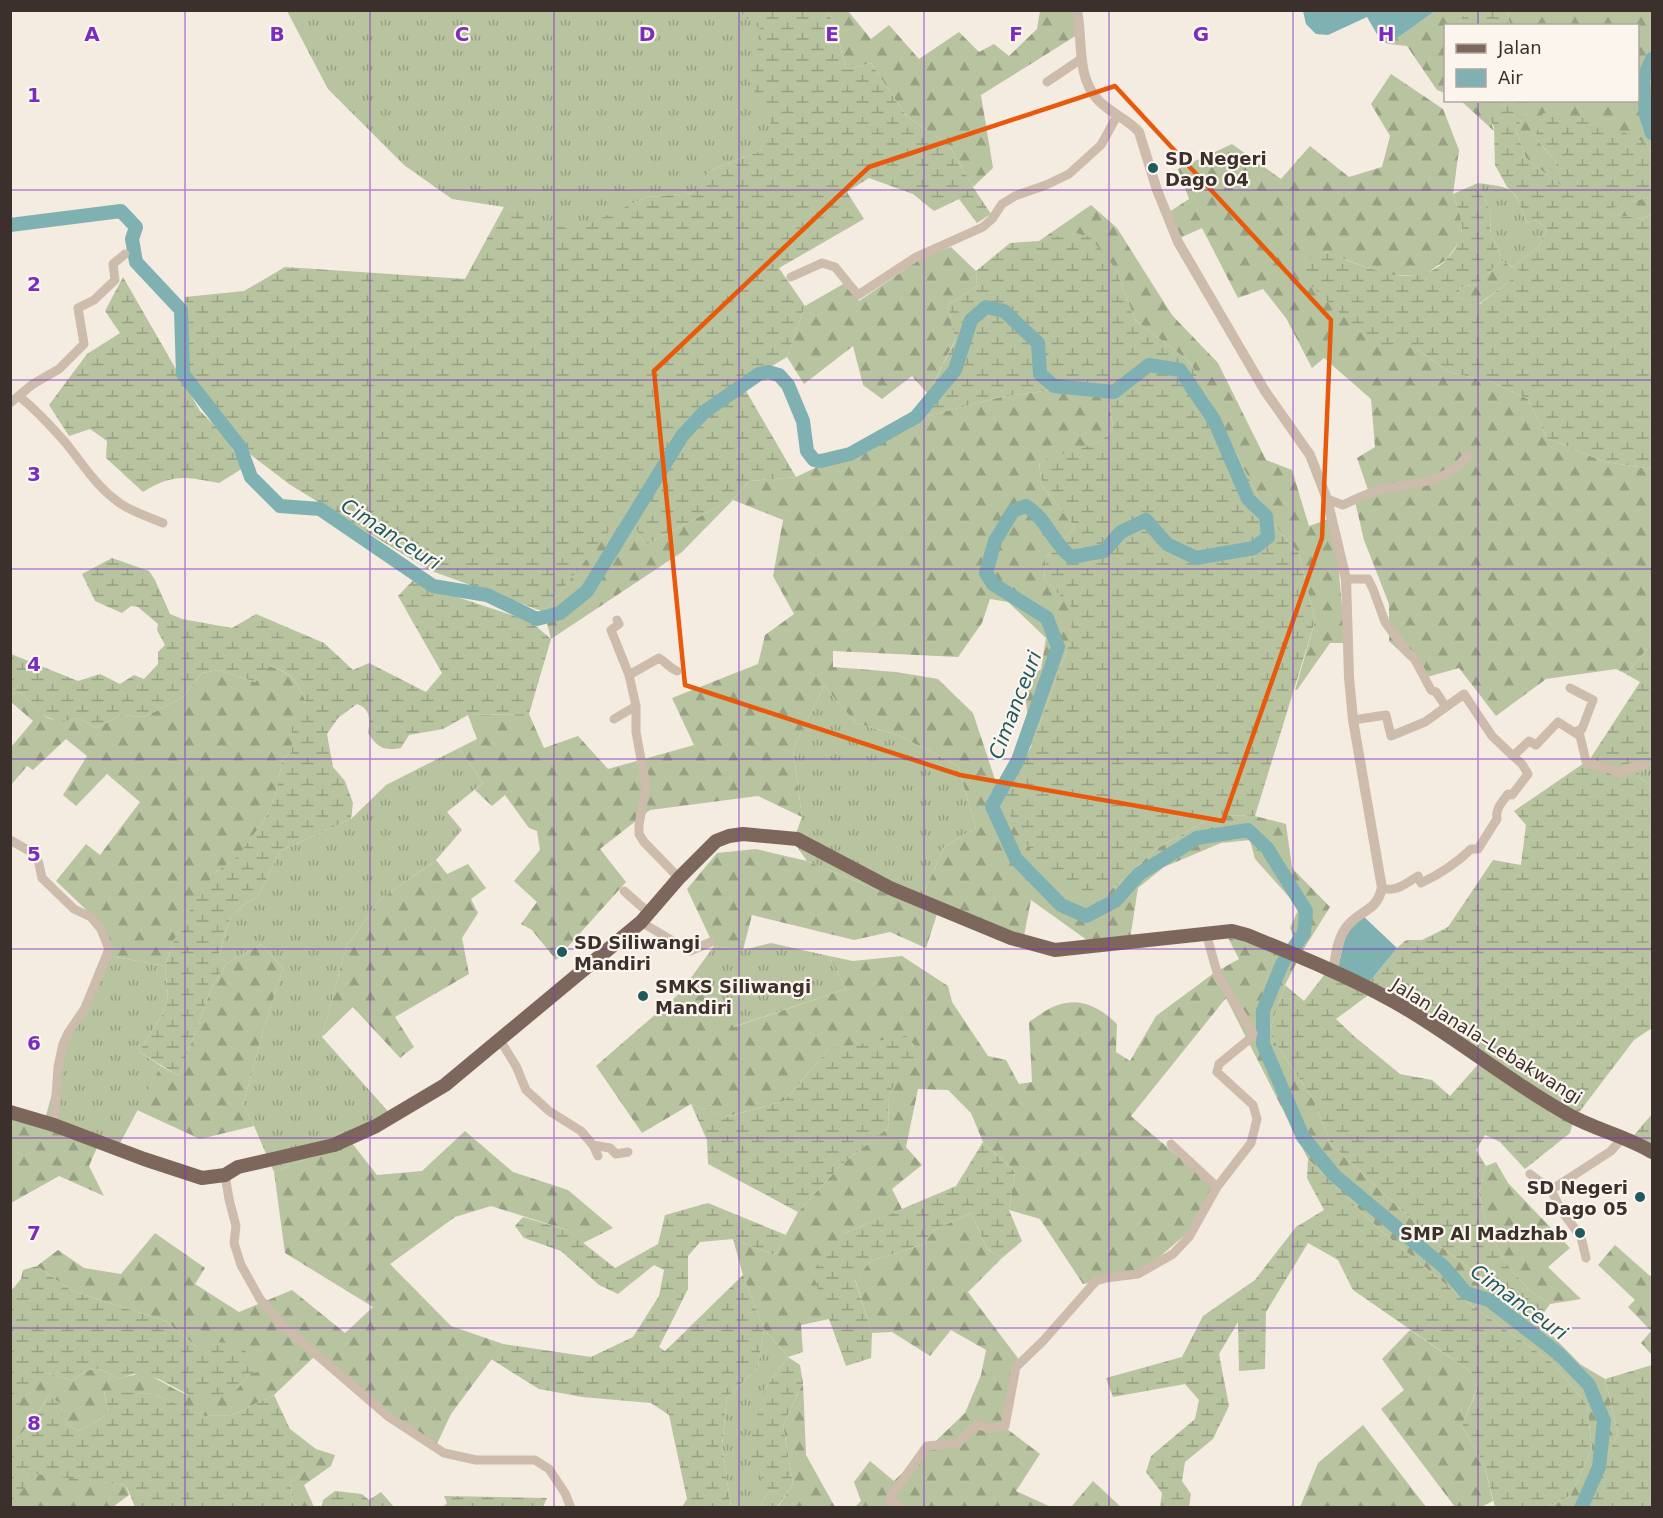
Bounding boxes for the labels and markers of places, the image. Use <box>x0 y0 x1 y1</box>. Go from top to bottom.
place label: SD Negeri Dago 04 <box>1165 148 1267 190</box>
marker: SD Negeri Dago 04 <box>1146 161 1160 175</box>
place label: SD Siliwangi Mandiri <box>574 932 700 974</box>
marker: SD Siliwangi Mandiri <box>555 945 569 959</box>
place label: SMKS Siliwangi Mandiri <box>655 976 811 1018</box>
marker: SMKS Siliwangi Mandiri <box>636 989 650 1003</box>
place label: SD Negeri Dago 05 <box>1526 1177 1628 1219</box>
marker: SD Negeri Dago 05 <box>1633 1190 1647 1204</box>
place label: SMP Al Madzhab <box>1400 1223 1568 1244</box>
marker: SMP Al Madzhab <box>1573 1226 1587 1240</box>

